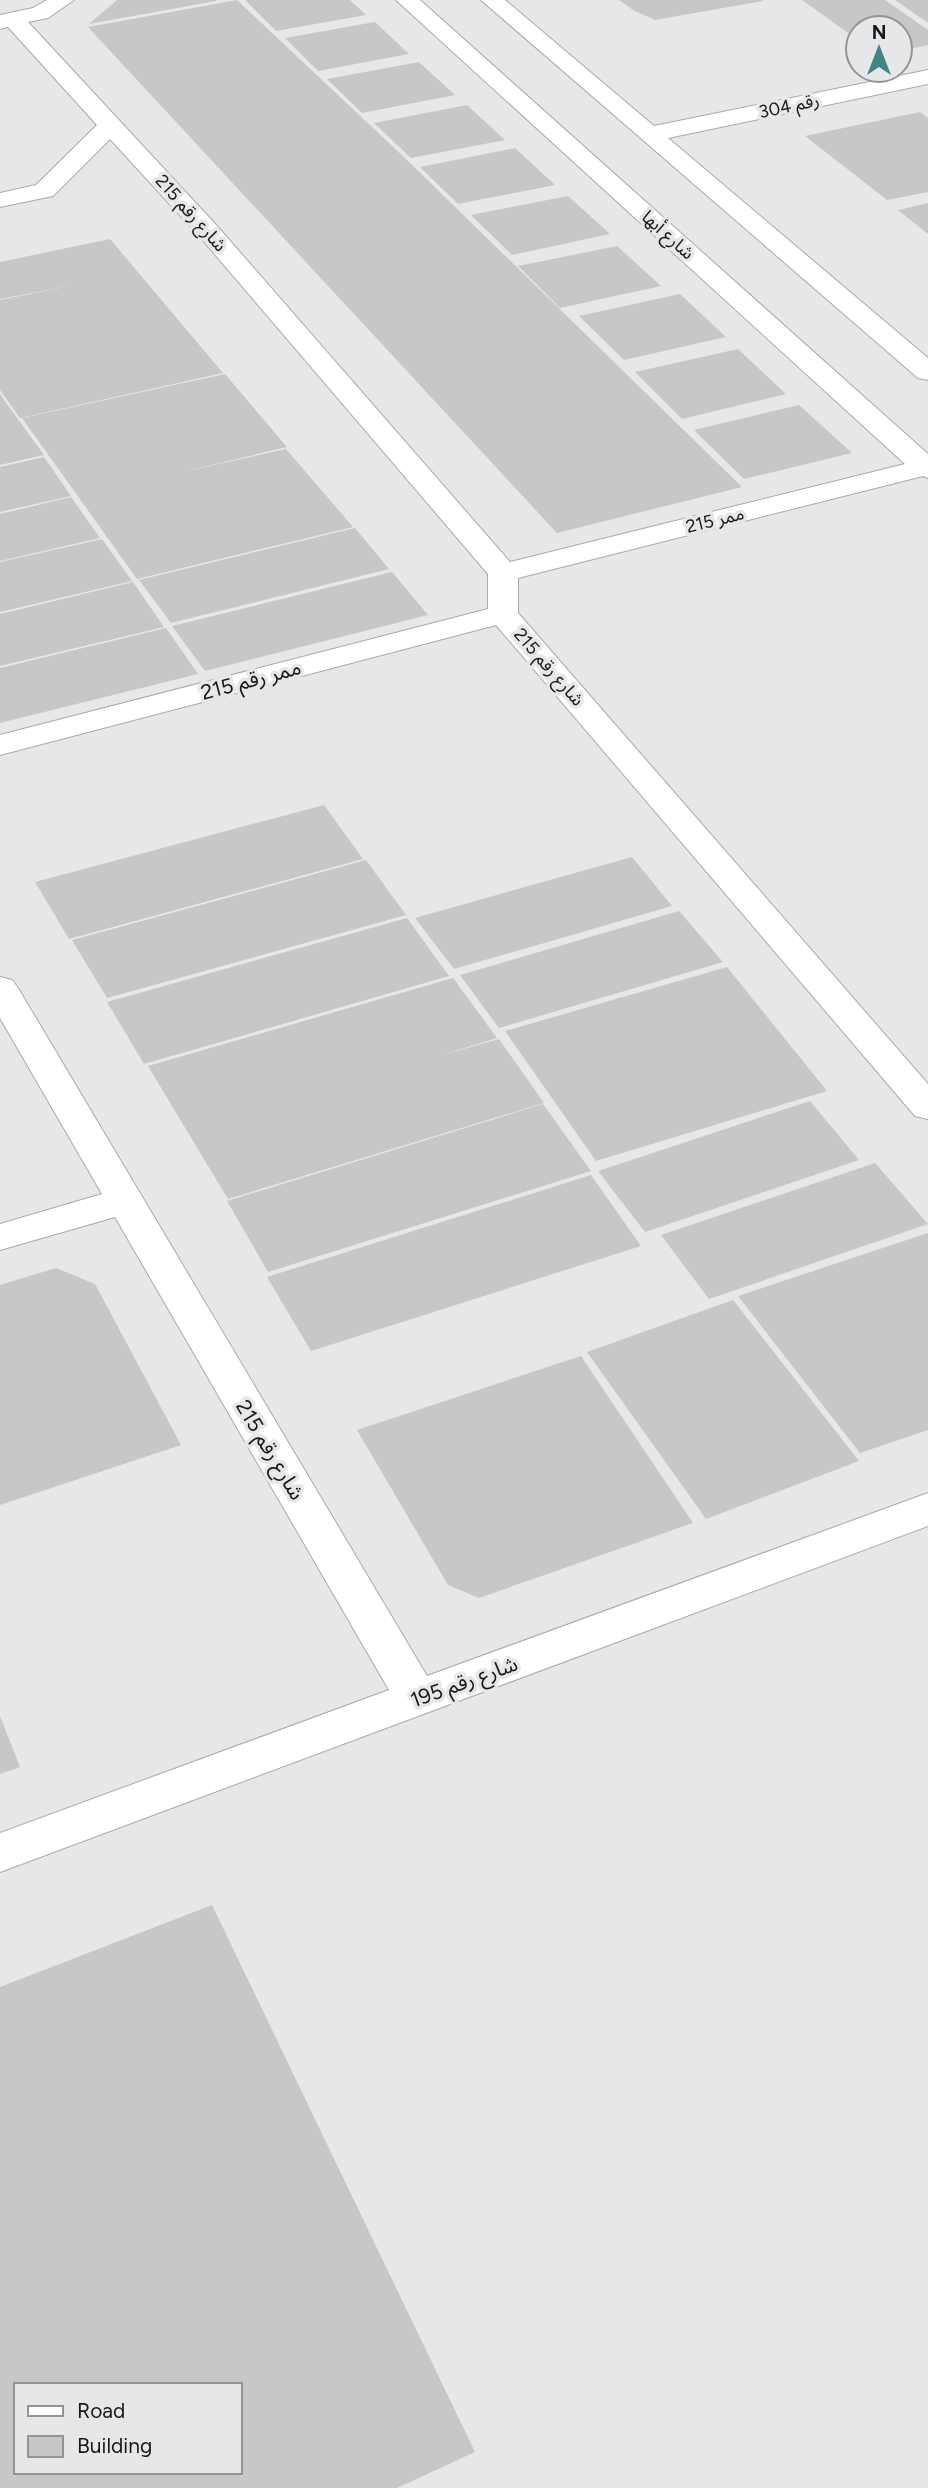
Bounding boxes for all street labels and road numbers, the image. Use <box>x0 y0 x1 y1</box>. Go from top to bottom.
street label: رقم 304 <box>757 89 822 125</box>
street label: شارع رقم 215 <box>148 170 231 258</box>
street label: شارع أبها <box>635 206 699 266</box>
street label: ممر 215 <box>684 502 746 538</box>
street label: شارع رقم 215 <box>507 624 589 712</box>
street label: ممر رقم 215 <box>198 654 304 708</box>
street label: شارع رقم 215 <box>228 1395 310 1506</box>
street label: شارع رقم 195 <box>407 1651 522 1715</box>

